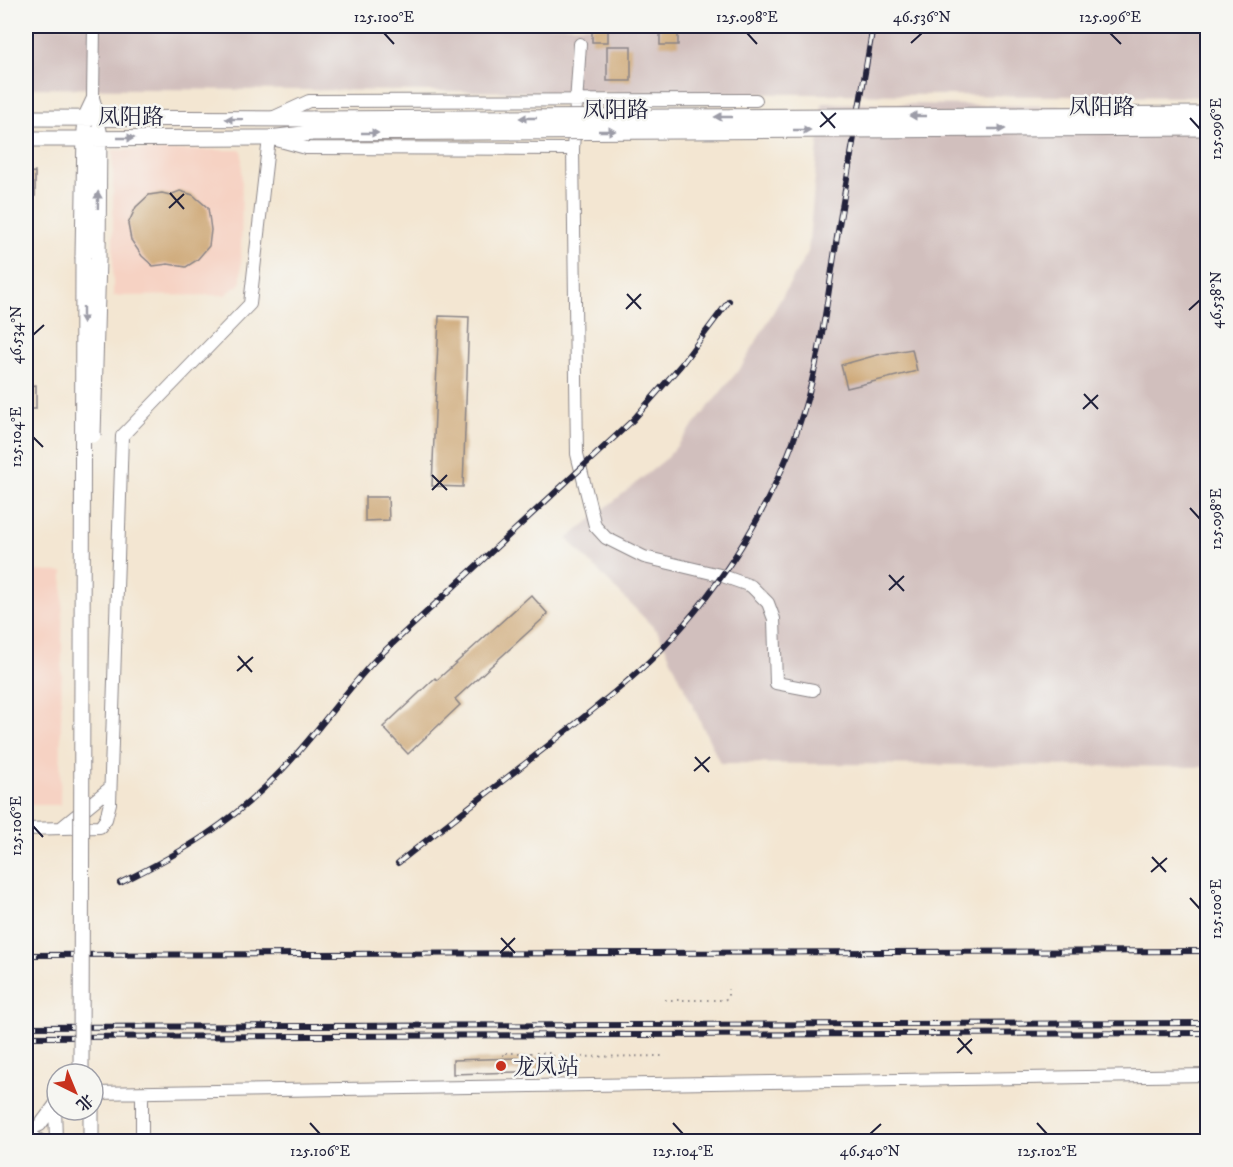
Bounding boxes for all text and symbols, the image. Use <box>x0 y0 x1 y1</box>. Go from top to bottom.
text: 125.100°E <box>354 8 415 27</box>
text: 125.098°E <box>716 8 778 27</box>
text: 46.536°N <box>893 8 951 27</box>
text: 125.096°E <box>1079 8 1141 27</box>
street label: 凤阳路 <box>1069 94 1135 121</box>
street label: 凤阳路 <box>583 97 649 124</box>
text: 125.096°E <box>1207 98 1226 160</box>
street label: 凤阳路 <box>98 104 164 131</box>
one-way arrow <box>909 111 928 121</box>
one-way arrow <box>714 112 733 122</box>
one-way arrow <box>519 113 538 123</box>
one-way arrow <box>224 114 243 124</box>
one-way arrow <box>988 124 1007 134</box>
one-way arrow <box>793 125 812 135</box>
one-way arrow <box>598 126 617 136</box>
one-way arrow <box>361 128 380 138</box>
one-way arrow <box>116 133 135 143</box>
one-way arrow <box>93 191 103 210</box>
text: 46.538°N <box>1207 271 1226 329</box>
text: 46.534°N <box>7 306 26 364</box>
one-way arrow <box>78 306 88 325</box>
text: 125.104°E <box>7 406 26 467</box>
text: 125.098°E <box>1207 488 1226 550</box>
text: 125.106°E <box>7 796 26 856</box>
text: 125.100°E <box>1207 878 1226 939</box>
place label: 龙凤站 <box>513 1054 579 1081</box>
marker: 龙凤站 <box>494 1059 508 1073</box>
north arrow <box>45 1062 105 1122</box>
text: 北 <box>72 1089 97 1115</box>
text: 125.106°E <box>290 1142 350 1161</box>
text: 125.104°E <box>653 1142 714 1161</box>
text: 46.540°N <box>840 1142 900 1161</box>
text: 125.102°E <box>1017 1142 1077 1161</box>

